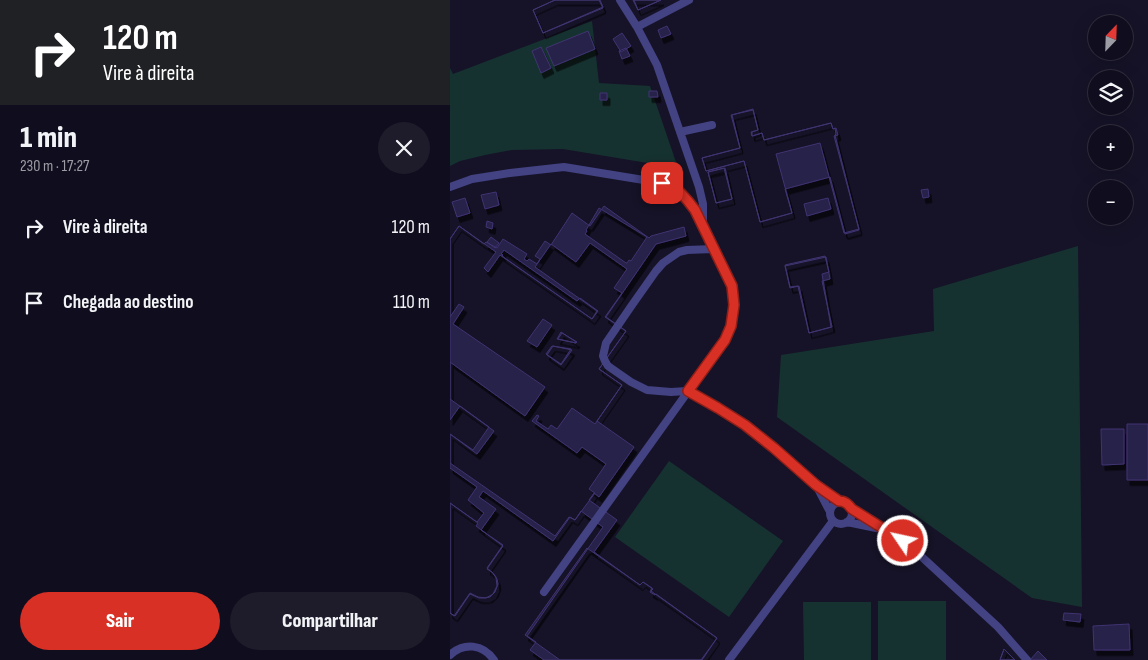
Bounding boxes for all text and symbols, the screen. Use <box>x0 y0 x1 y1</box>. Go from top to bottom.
north arrow <box>1088 15 1132 60</box>
map controls <box>1088 15 1133 225</box>
text: 120 m <box>103 17 178 60</box>
icon: right <box>20 20 85 85</box>
text: Vire à direita <box>103 60 195 87</box>
button: layers <box>1088 70 1133 115</box>
text: 1 min <box>20 120 77 156</box>
button: close <box>378 122 430 174</box>
button: + <box>1088 125 1133 170</box>
text: 230 m · 17:27 <box>20 157 89 176</box>
pin <box>641 162 683 204</box>
icon: arrive <box>648 169 676 197</box>
button: − <box>1088 180 1133 225</box>
icon: right <box>20 214 48 242</box>
text: Vire à direita <box>63 216 147 239</box>
text: 120 m <box>392 216 430 239</box>
icon: arrive <box>20 289 48 317</box>
text: Chegada ao destino <box>63 291 193 314</box>
text: 110 m <box>393 291 430 314</box>
position arrow <box>876 514 928 566</box>
button: Sair <box>20 592 220 650</box>
button: Compartilhar <box>230 592 430 650</box>

